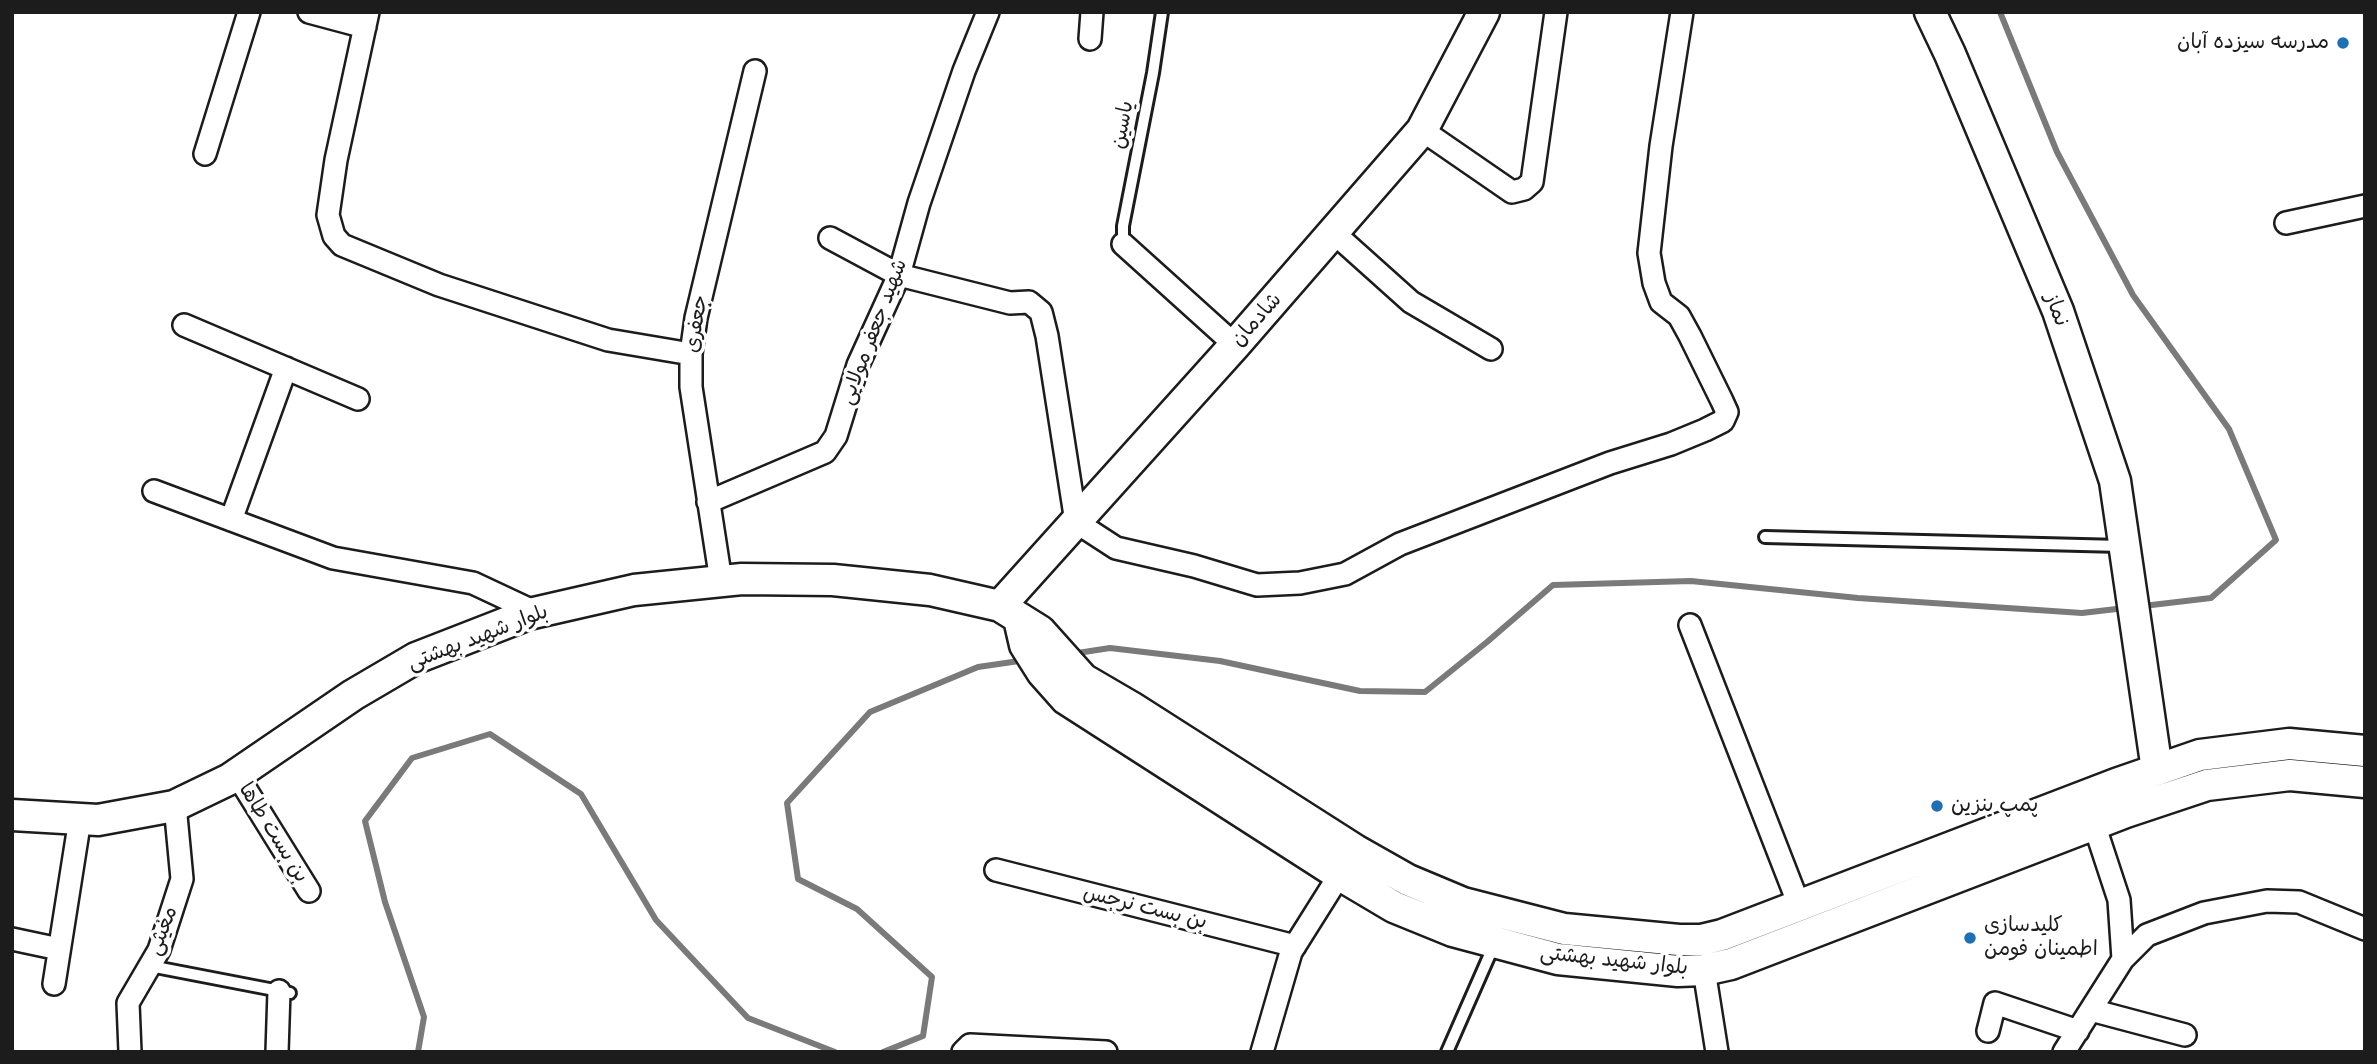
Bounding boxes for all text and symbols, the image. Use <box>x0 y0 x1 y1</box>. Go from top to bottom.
place label: مدرسه سیزده آبان <box>2177 30 2329 56</box>
marker: مدرسه سیزده آبان <box>2335 35 2351 51</box>
street label: یاسین <box>1106 99 1140 151</box>
street label: شهید جعفر مولایی <box>835 256 913 408</box>
street label: شادمان <box>1226 288 1288 352</box>
street label: نماز <box>2038 290 2074 330</box>
street label: جعفری <box>680 293 714 355</box>
street label: بلوار شهید بهشتی <box>404 600 552 676</box>
street label: بن بست طاها <box>232 778 314 888</box>
place label: پمپ بنزین <box>1951 793 2038 819</box>
marker: پمپ بنزین <box>1929 798 1945 814</box>
street label: بن بست نرجس <box>1080 880 1210 936</box>
street label: مغیثی <box>142 903 184 959</box>
place label: کلیدسازی اطمینان فومن <box>1984 913 2098 963</box>
marker: کلیدسازی اطمینان فومن <box>1962 930 1978 946</box>
street label: بلوار شهید بهشتی <box>1539 941 1689 981</box>

